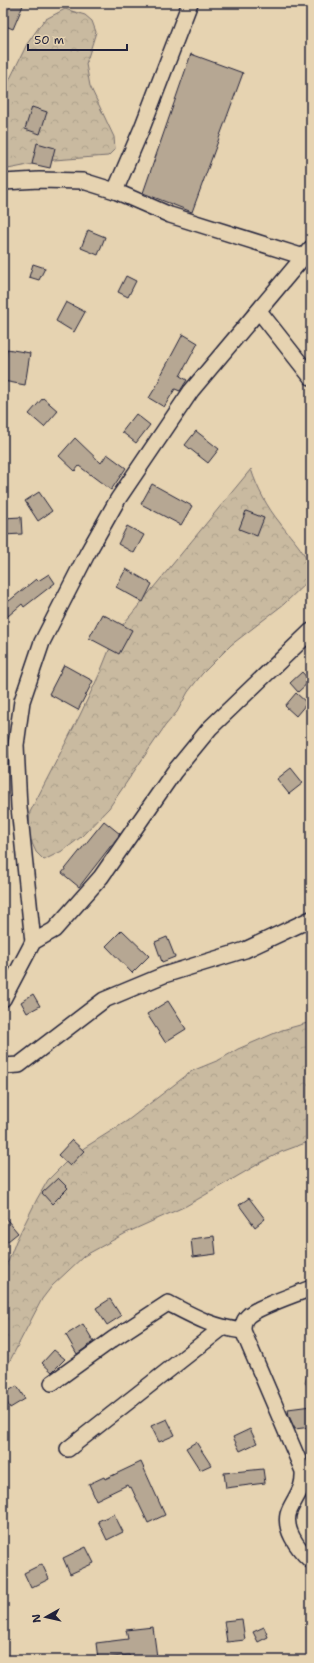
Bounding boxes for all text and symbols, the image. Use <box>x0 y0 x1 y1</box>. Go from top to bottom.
scale bar <box>28 26 127 52</box>
text: 50 m <box>34 32 64 48</box>
north arrow <box>26 1597 66 1637</box>
text: N <box>29 1613 45 1624</box>

